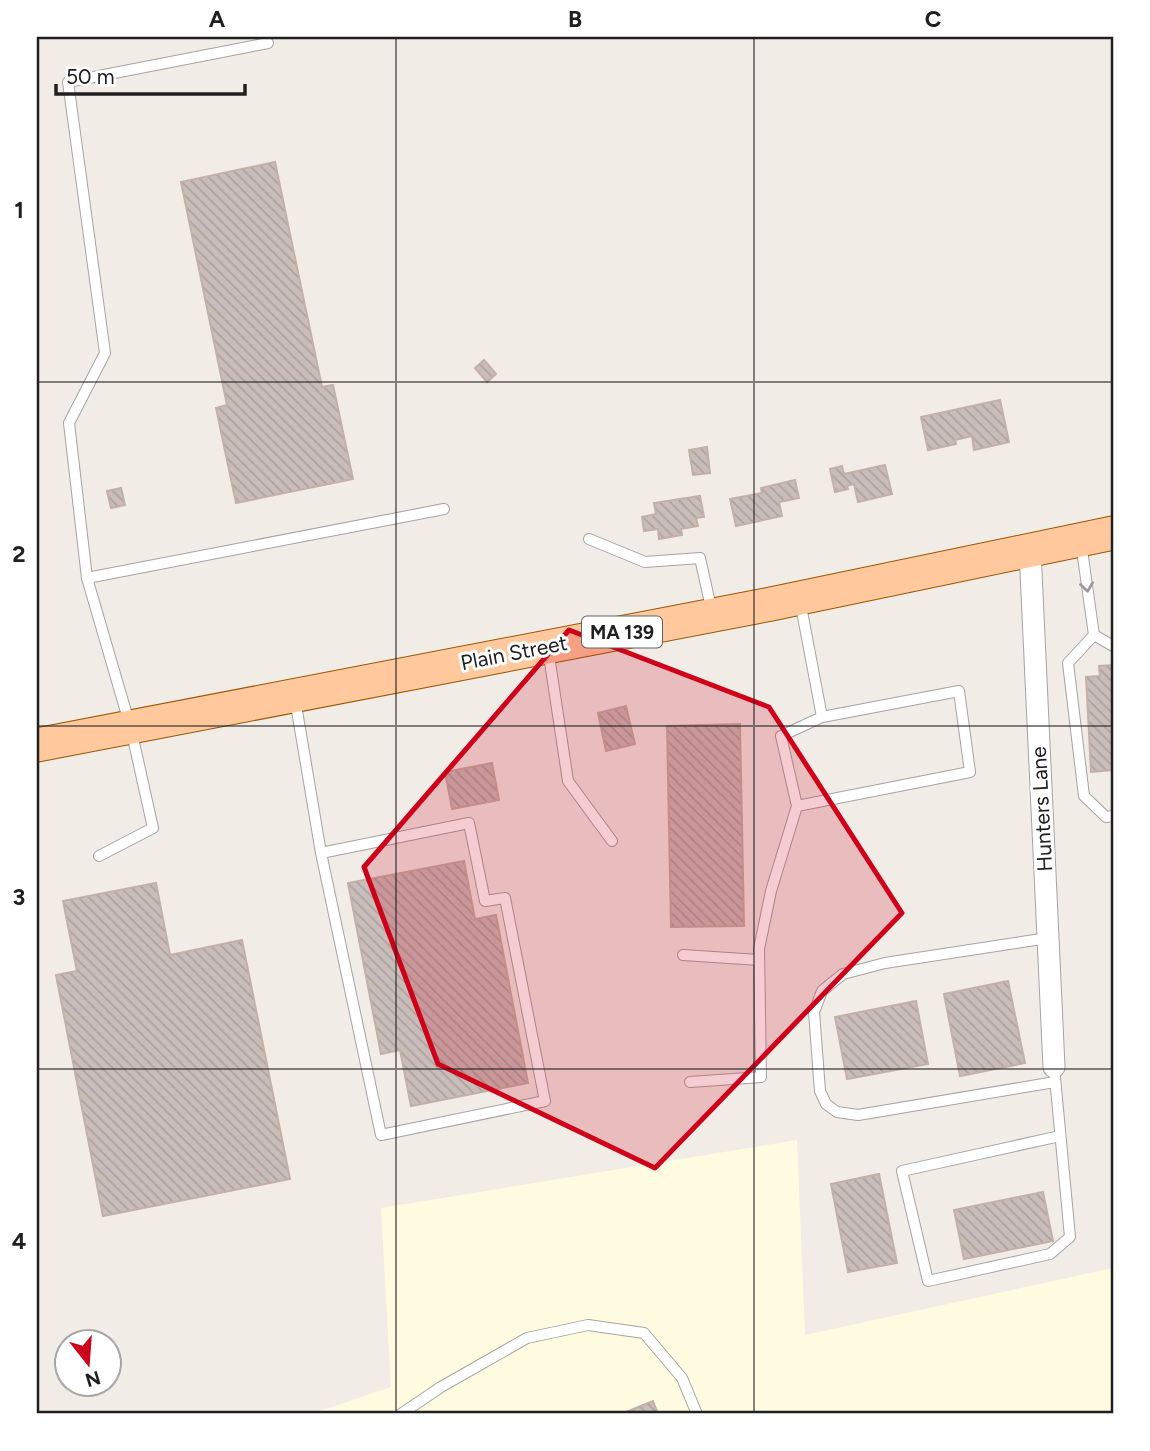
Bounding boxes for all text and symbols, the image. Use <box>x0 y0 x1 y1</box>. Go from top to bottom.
text: A <box>209 5 226 33</box>
text: B <box>568 5 582 33</box>
text: C <box>925 5 942 33</box>
scale bar <box>56 52 245 96</box>
text: 50 m <box>66 64 115 89</box>
text: 1 <box>14 196 24 224</box>
text: 2 <box>12 540 26 568</box>
one-way arrow <box>1080 581 1095 593</box>
road number: MA 139 <box>582 617 662 648</box>
street label: Plain Street <box>458 630 569 675</box>
street label: Hunters Lane <box>1026 746 1057 872</box>
text: 3 <box>13 883 25 911</box>
text: 4 <box>12 1227 26 1255</box>
north arrow <box>52 1328 122 1398</box>
text: N <box>82 1366 103 1392</box>

